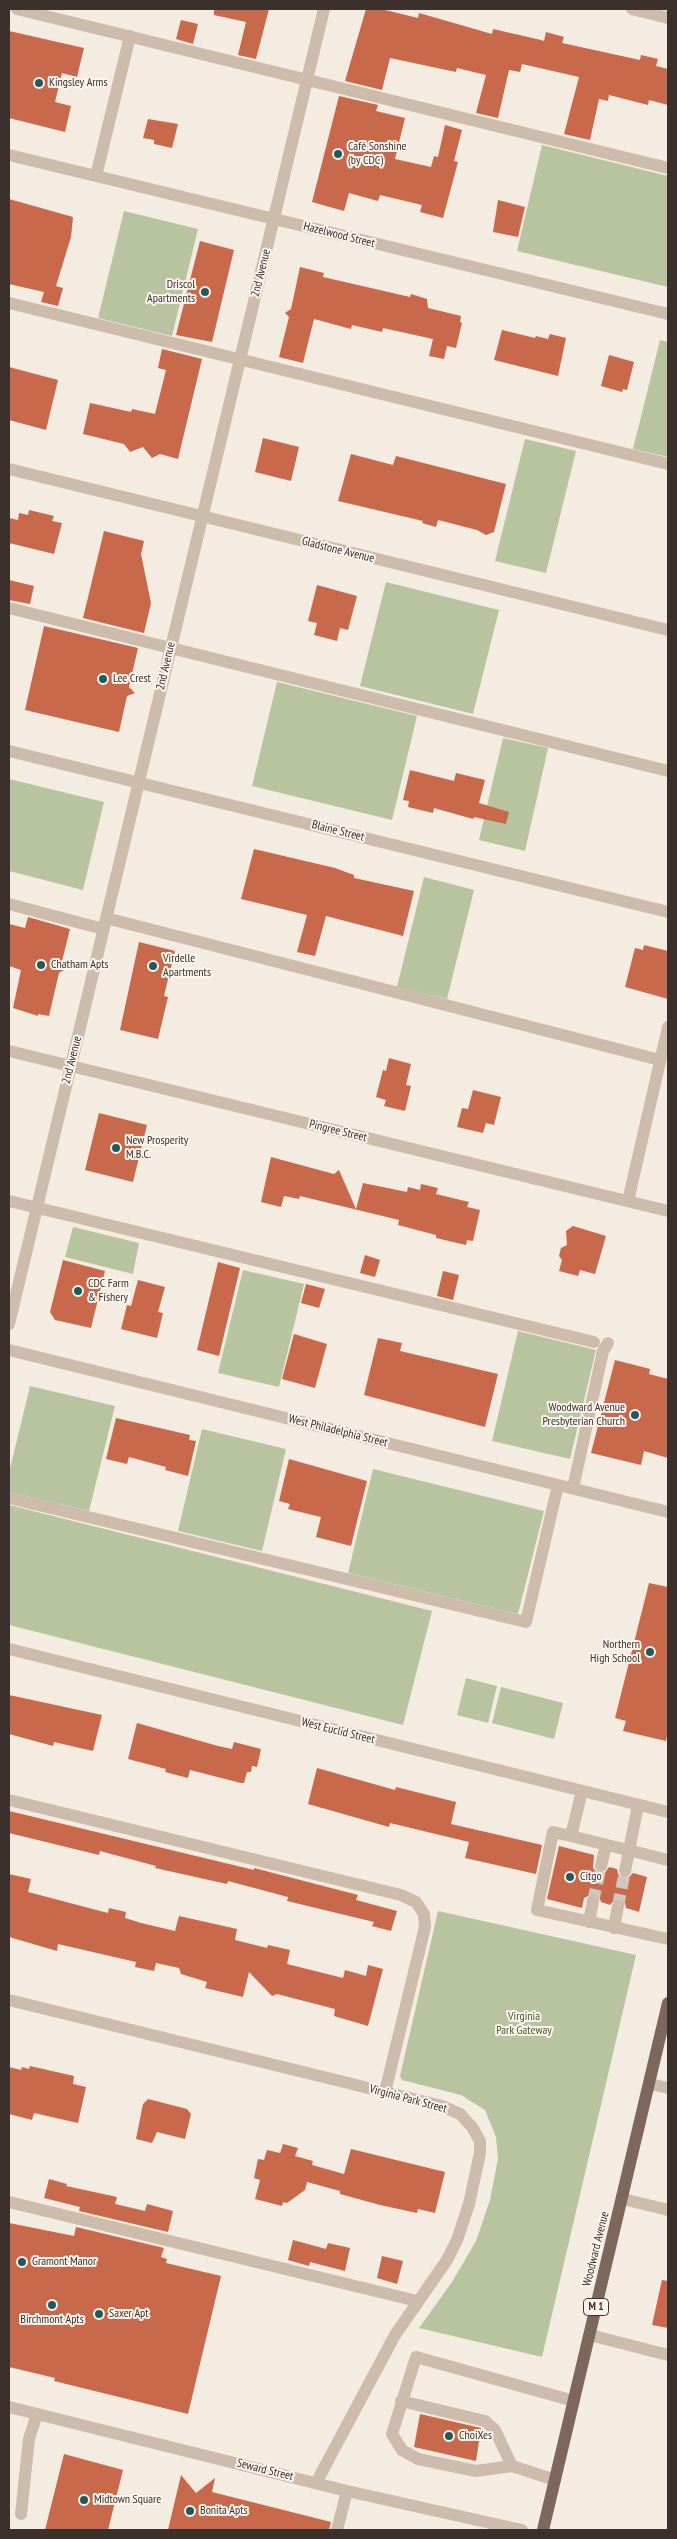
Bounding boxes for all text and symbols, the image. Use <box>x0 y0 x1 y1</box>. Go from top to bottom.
place label: Kingsley Arms <box>49 76 107 90</box>
marker: Kingsley Arms <box>33 77 45 89</box>
place label: Café Sonshine (by CDC) <box>348 140 406 168</box>
marker: Café Sonshine (by CDC) <box>332 148 344 160</box>
street label: Hazelwood Street <box>302 219 376 251</box>
street label: 2nd Avenue <box>248 248 274 298</box>
place label: Driscol Apartments <box>147 278 195 306</box>
marker: Driscol Apartments <box>199 286 211 298</box>
street label: Gladstone Avenue <box>300 534 376 566</box>
street label: 2nd Avenue <box>154 641 178 691</box>
place label: Lee Crest <box>113 672 151 686</box>
marker: Lee Crest <box>97 673 109 685</box>
street label: Blaine Street <box>310 818 366 844</box>
place label: Virdelle Apartments <box>163 952 211 980</box>
place label: Chatham Apts <box>51 958 109 972</box>
marker: Chatham Apts <box>35 959 47 971</box>
marker: Virdelle Apartments <box>147 960 159 972</box>
street label: 2nd Avenue <box>59 1035 85 1085</box>
street label: Pingree Street <box>308 1117 368 1145</box>
place label: New Prosperity M.B.C. <box>126 1134 188 1162</box>
marker: New Prosperity M.B.C. <box>110 1142 122 1154</box>
place label: CDC Farm & Fishery <box>88 1277 129 1305</box>
marker: CDC Farm & Fishery <box>72 1285 84 1297</box>
place label: Woodward Avenue Presbyterian Church <box>543 1401 625 1429</box>
marker: Woodward Avenue Presbyterian Church <box>629 1409 641 1421</box>
street label: West Philadelphia Street <box>287 1412 389 1450</box>
place label: Northern High School <box>590 1638 640 1666</box>
marker: Northern High School <box>644 1646 656 1658</box>
street label: West Euclid Street <box>300 1715 376 1747</box>
place label: Citgo <box>580 1870 602 1884</box>
marker: Citgo <box>564 1871 576 1883</box>
park label: Virginia Park Gateway <box>496 2010 552 2038</box>
street label: Virginia Park Street <box>368 2082 448 2116</box>
street label: Woodward Avenue <box>580 2210 612 2288</box>
place label: Gramont Manor <box>32 2255 96 2269</box>
marker: Gramont Manor <box>16 2256 28 2268</box>
road number: M 1 <box>584 2298 608 2316</box>
marker: Birchmont Apts <box>46 2299 58 2311</box>
place label: Saxer Apt <box>109 2307 149 2321</box>
marker: Saxer Apt <box>93 2308 105 2320</box>
place label: Birchmont Apts <box>20 2313 84 2327</box>
place label: ChoiXes <box>459 2429 492 2443</box>
marker: ChoiXes <box>443 2430 455 2442</box>
street label: Seward Street <box>235 2456 295 2484</box>
place label: Midtown Square <box>94 2493 161 2507</box>
marker: Midtown Square <box>78 2494 90 2506</box>
place label: Bonita Apts <box>200 2504 248 2518</box>
marker: Bonita Apts <box>184 2505 196 2517</box>

